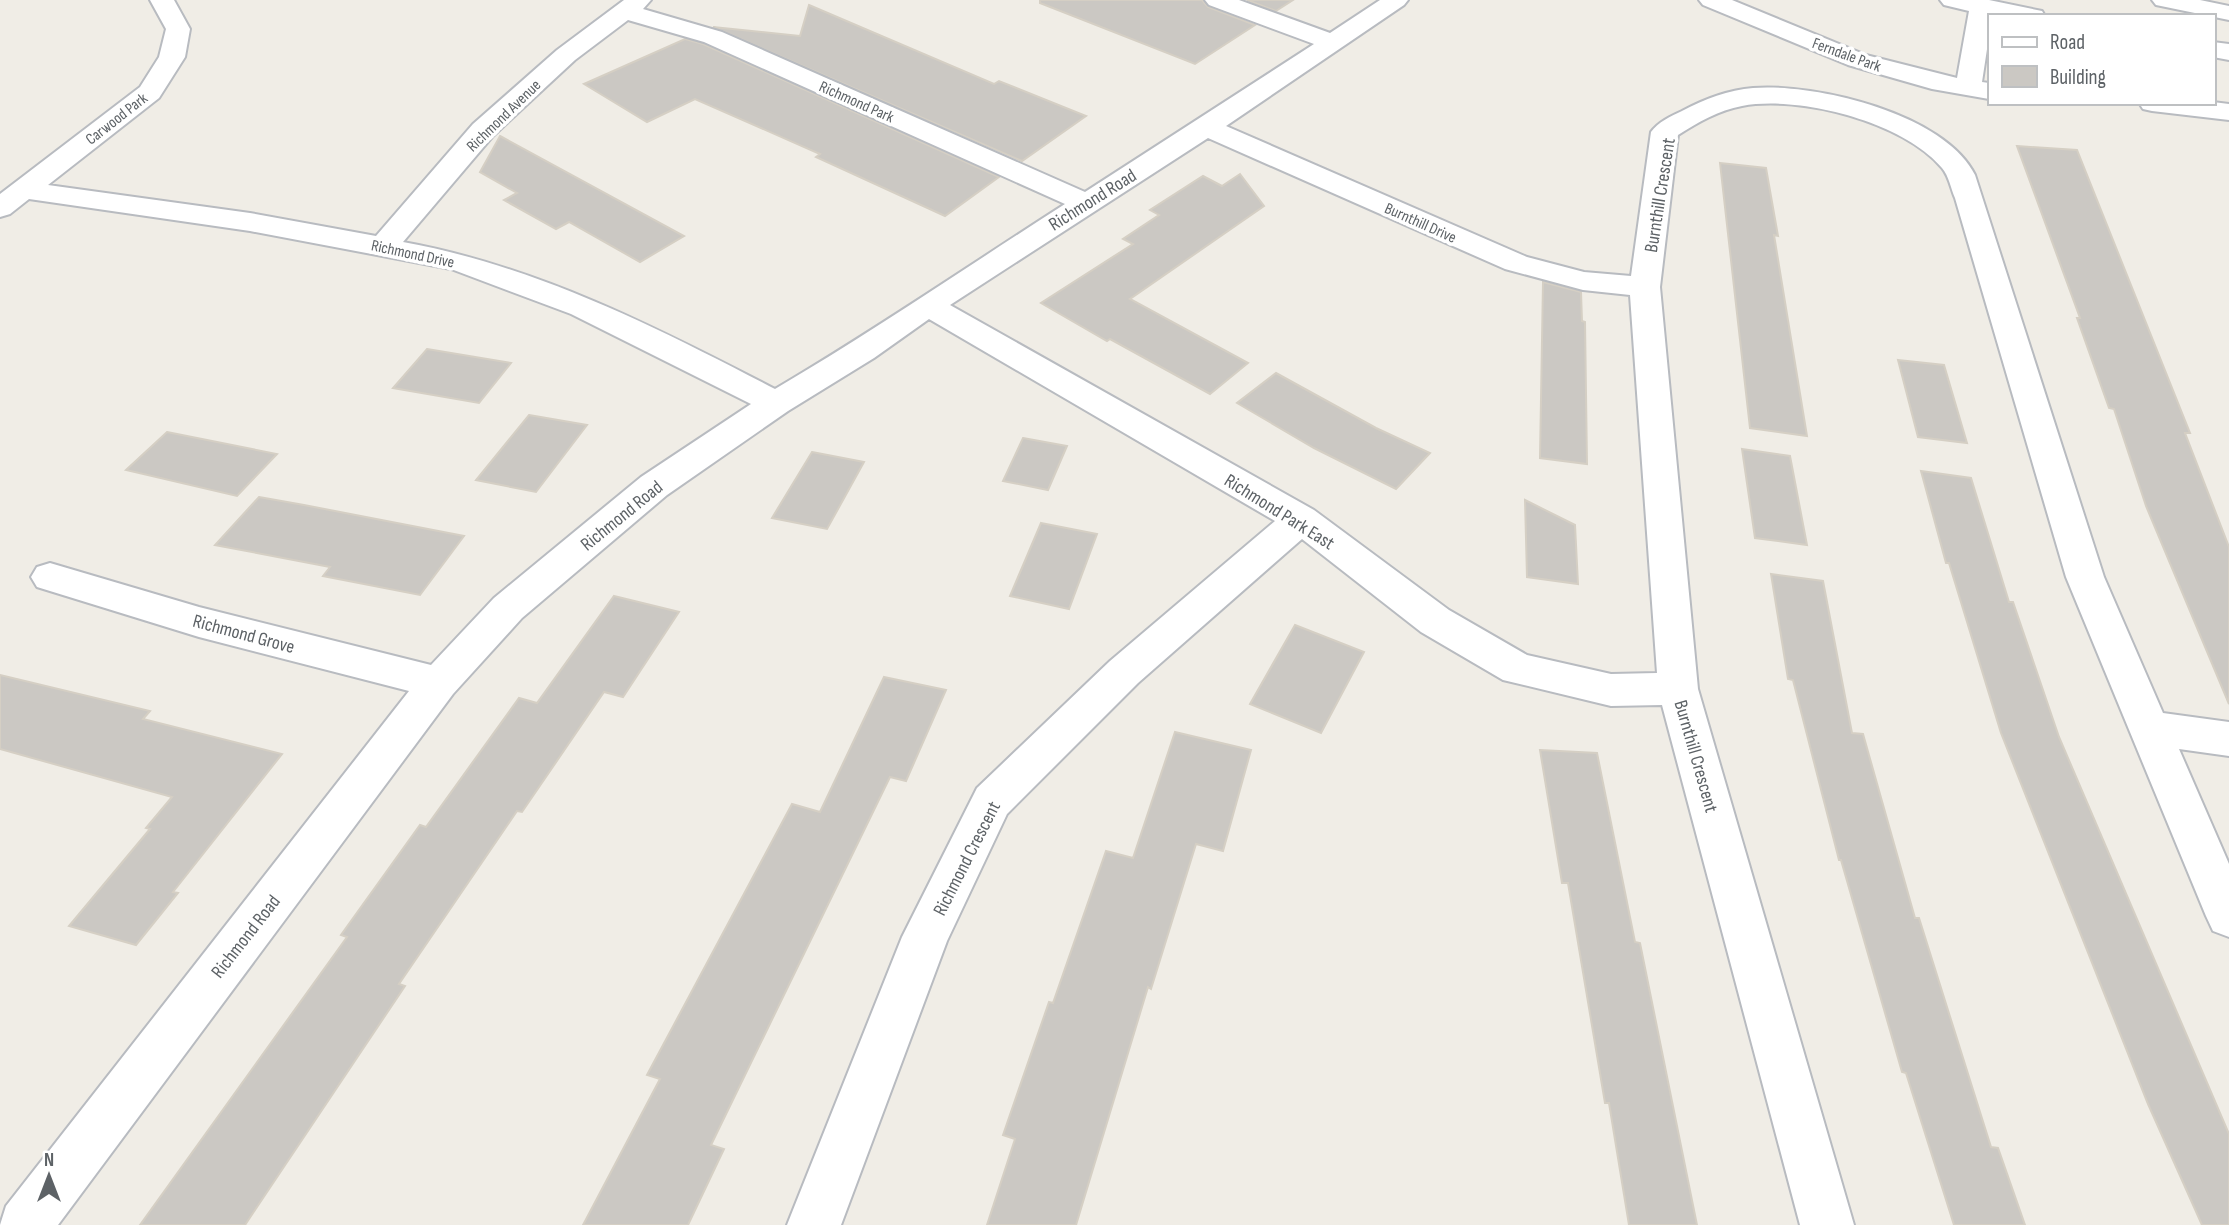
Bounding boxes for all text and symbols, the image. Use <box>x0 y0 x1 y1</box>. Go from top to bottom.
legend <box>1988 14 2215 105</box>
text: Road <box>2050 30 2085 55</box>
street label: Ferndale Park <box>1809 34 1884 77</box>
text: Building <box>2050 65 2106 90</box>
street label: Richmond Avenue <box>463 76 545 156</box>
street label: Richmond Park <box>816 77 897 127</box>
street label: Carwood Park <box>82 89 152 149</box>
street label: Burnthill Crescent <box>1640 136 1681 254</box>
street label: Richmond Road <box>1045 164 1141 236</box>
street label: Burnthill Drive <box>1382 199 1459 248</box>
street label: Richmond Drive <box>369 236 456 273</box>
street label: Richmond Park East <box>1220 469 1339 555</box>
street label: Richmond Road <box>576 476 668 556</box>
street label: Richmond Grove <box>190 610 297 659</box>
street label: Burnthill Crescent <box>1669 698 1723 815</box>
street label: Richmond Crescent <box>929 798 1006 920</box>
street label: Richmond Road <box>207 891 286 983</box>
north arrow <box>14 1141 84 1211</box>
text: N <box>44 1149 54 1172</box>

